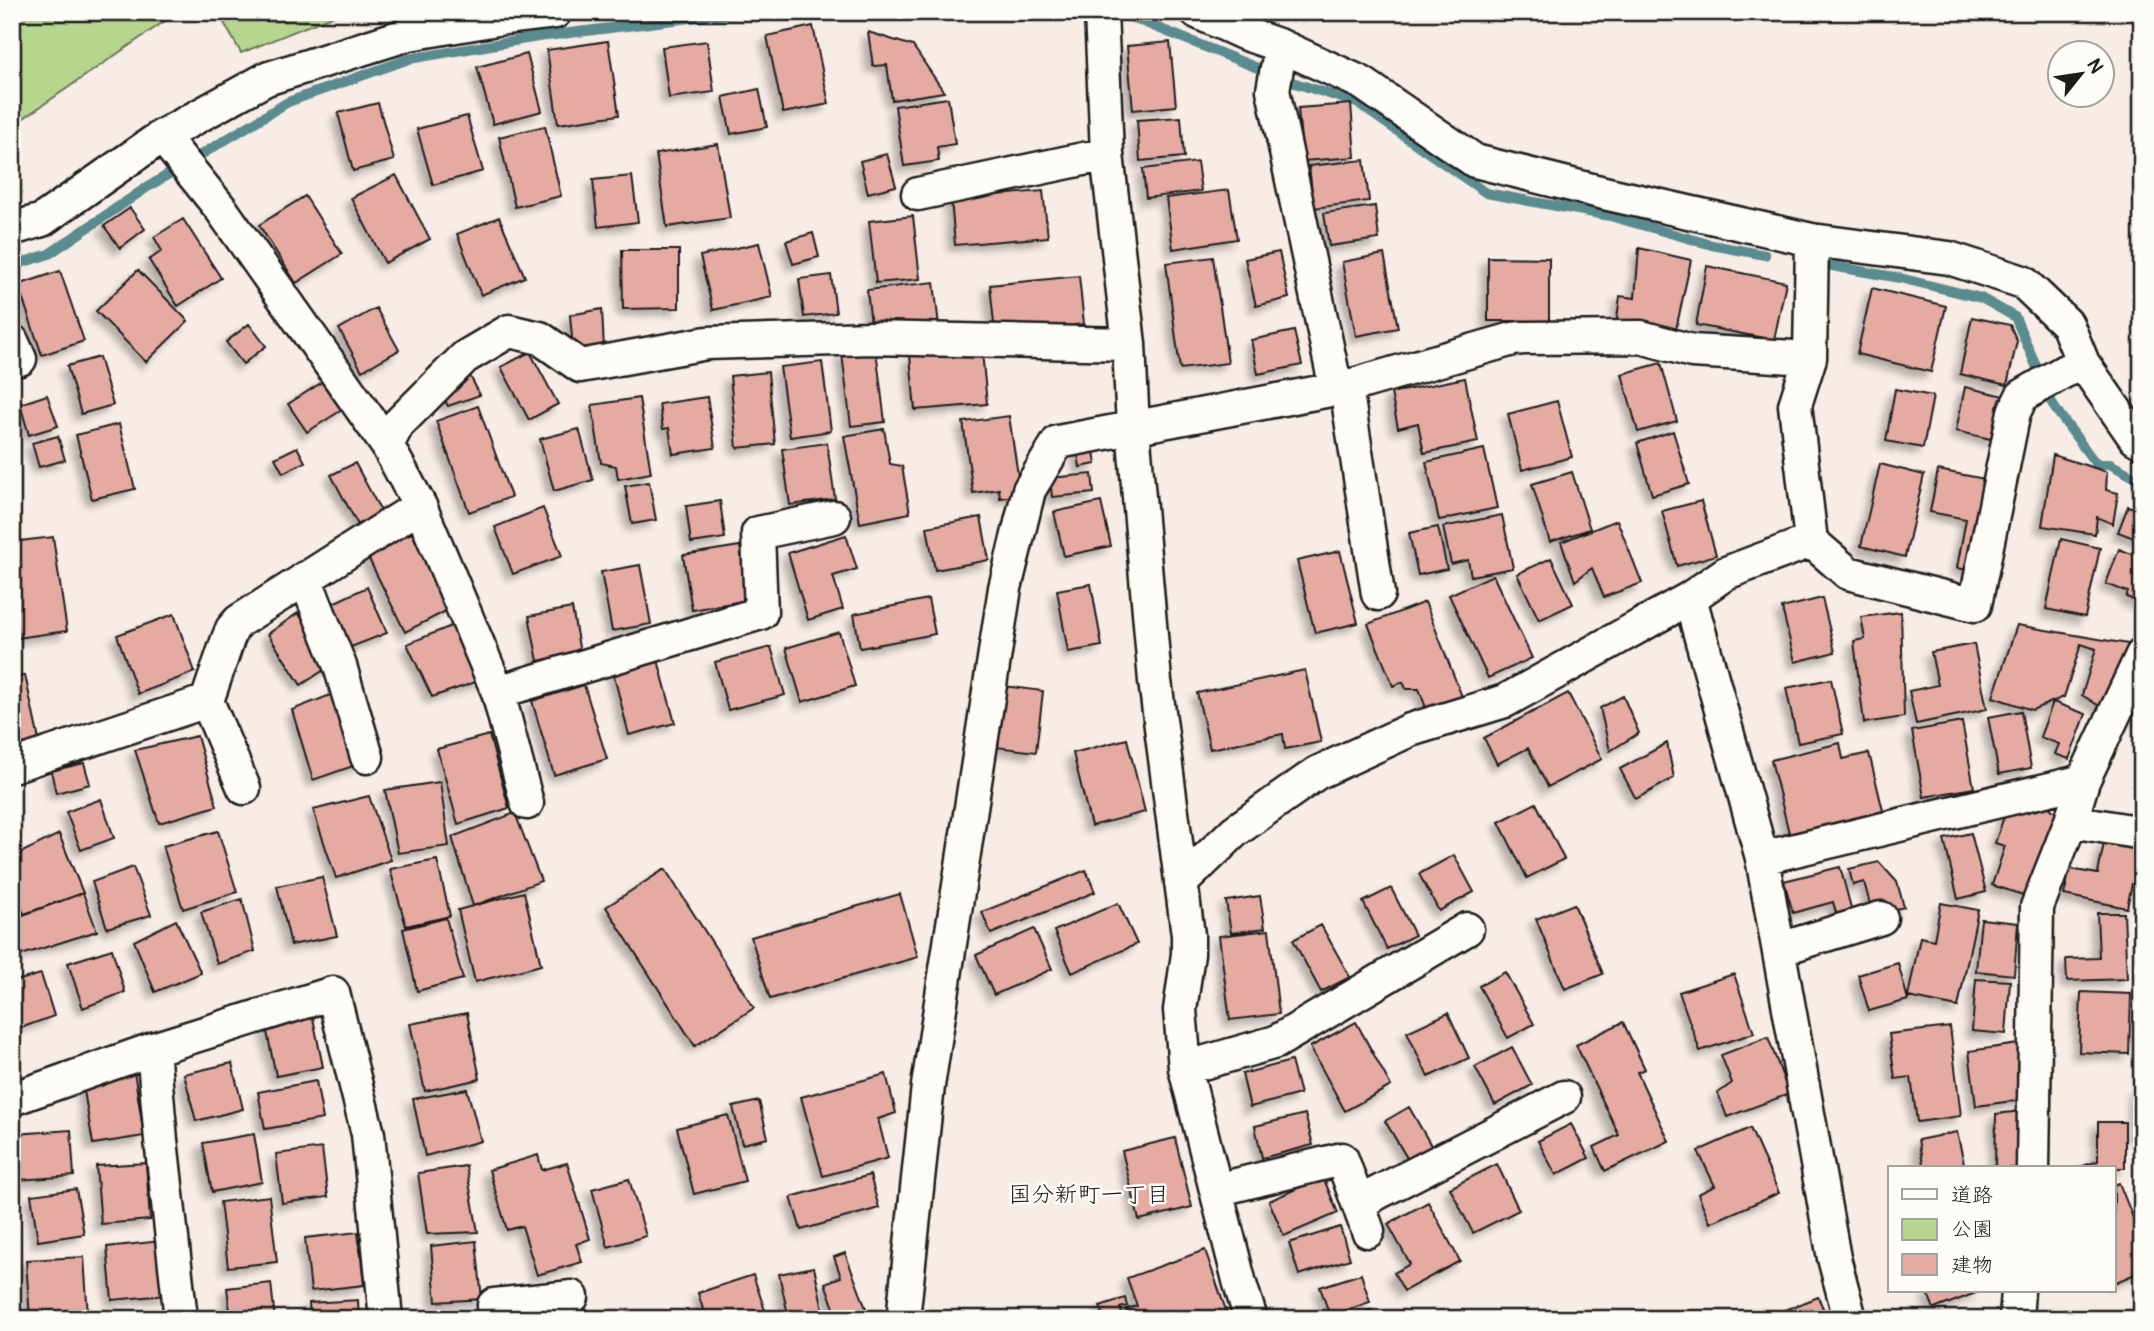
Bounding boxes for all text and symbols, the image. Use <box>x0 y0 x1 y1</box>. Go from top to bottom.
north arrow <box>2046 38 2116 108</box>
text: N <box>2081 54 2109 78</box>
legend <box>1888 1166 2116 1292</box>
district label: 国分新町一丁目 <box>1009 1180 1170 1209</box>
text: 道路 <box>1951 1182 1993 1209</box>
text: 公園 <box>1951 1216 1993 1243</box>
text: 建物 <box>1951 1252 1993 1279</box>

